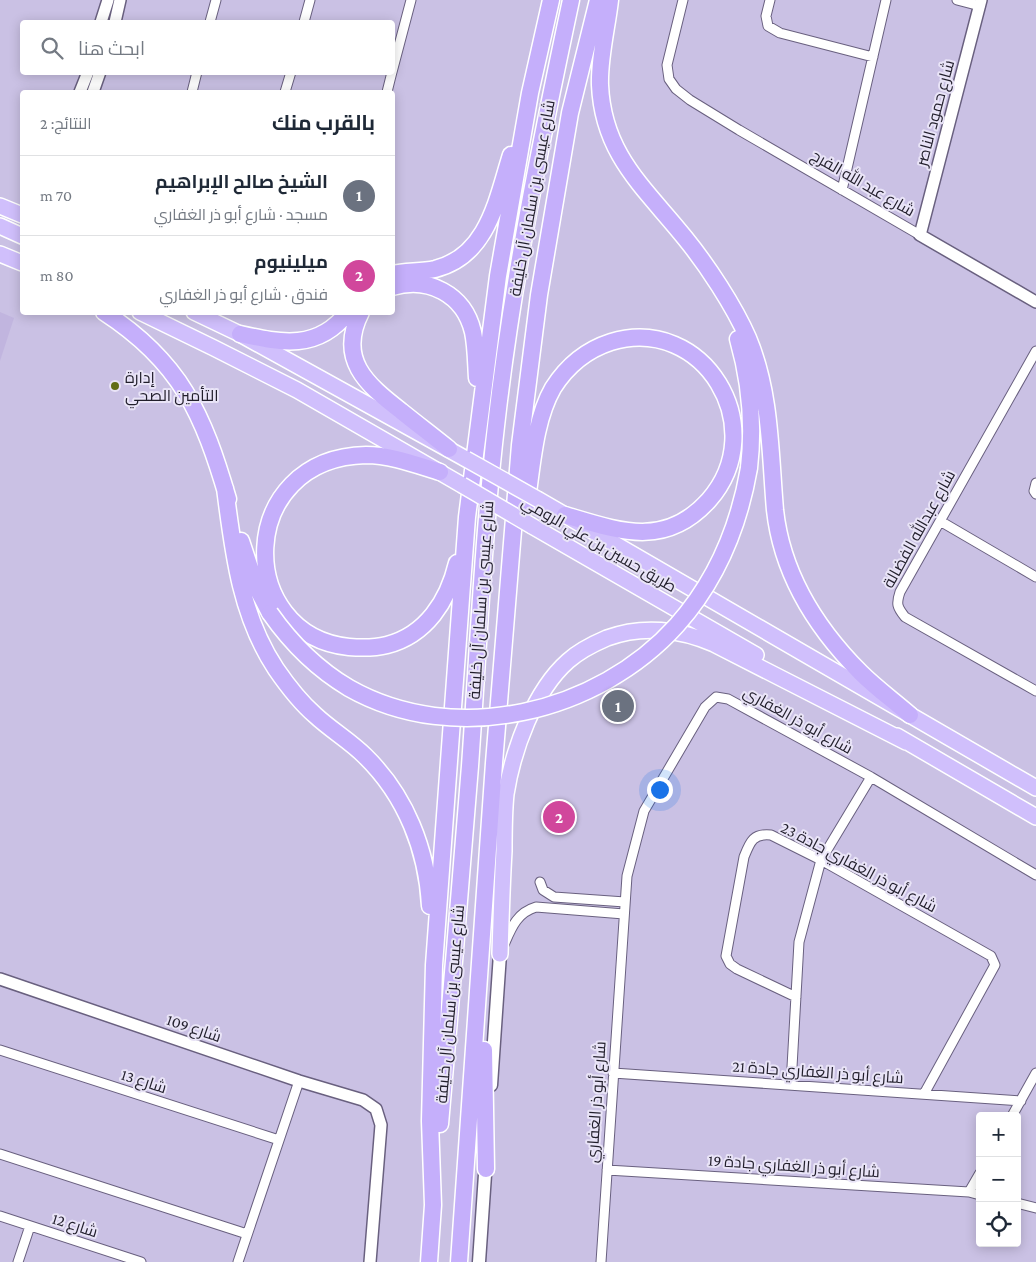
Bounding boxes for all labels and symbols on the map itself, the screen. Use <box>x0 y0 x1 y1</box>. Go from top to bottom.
street label: شارع حمود الناصر <box>912 58 960 170</box>
street label: شارع عيسى بن سلمان آل خليفة <box>506 98 561 298</box>
street label: شارع عبد الله الفرج <box>807 145 919 222</box>
place label: إدارة التأمين الصحي <box>125 369 218 409</box>
marker: إدارة التأمين الصحي <box>109 380 121 392</box>
street label: شارع عبدالله الفضالة <box>878 466 961 592</box>
street label: طريق حسين بن علي الرومي <box>516 493 679 600</box>
street label: شارع عيسى بن سلمان آل خليفة <box>466 500 499 700</box>
street label: شارع أبو ذر الغفاري <box>738 682 856 761</box>
pin: 1 <box>602 687 634 725</box>
your location <box>647 777 673 803</box>
pin: 2 <box>543 798 575 836</box>
street label: شارع أبو ذر الغفاري جادة 23 <box>776 818 940 920</box>
street label: شارع عيسى بن سلمان آل خليفة <box>433 904 470 1104</box>
street label: شارع 109 <box>164 1011 223 1048</box>
street label: شارع أبو ذر الغفاري <box>582 1040 614 1164</box>
street label: شارع أبو ذر الغفاري جادة 21 <box>731 1057 904 1091</box>
street label: شارع 13 <box>118 1066 169 1099</box>
street label: شارع أبو ذر الغفاري جادة 19 <box>707 1151 881 1185</box>
street label: شارع 12 <box>49 1210 100 1243</box>

